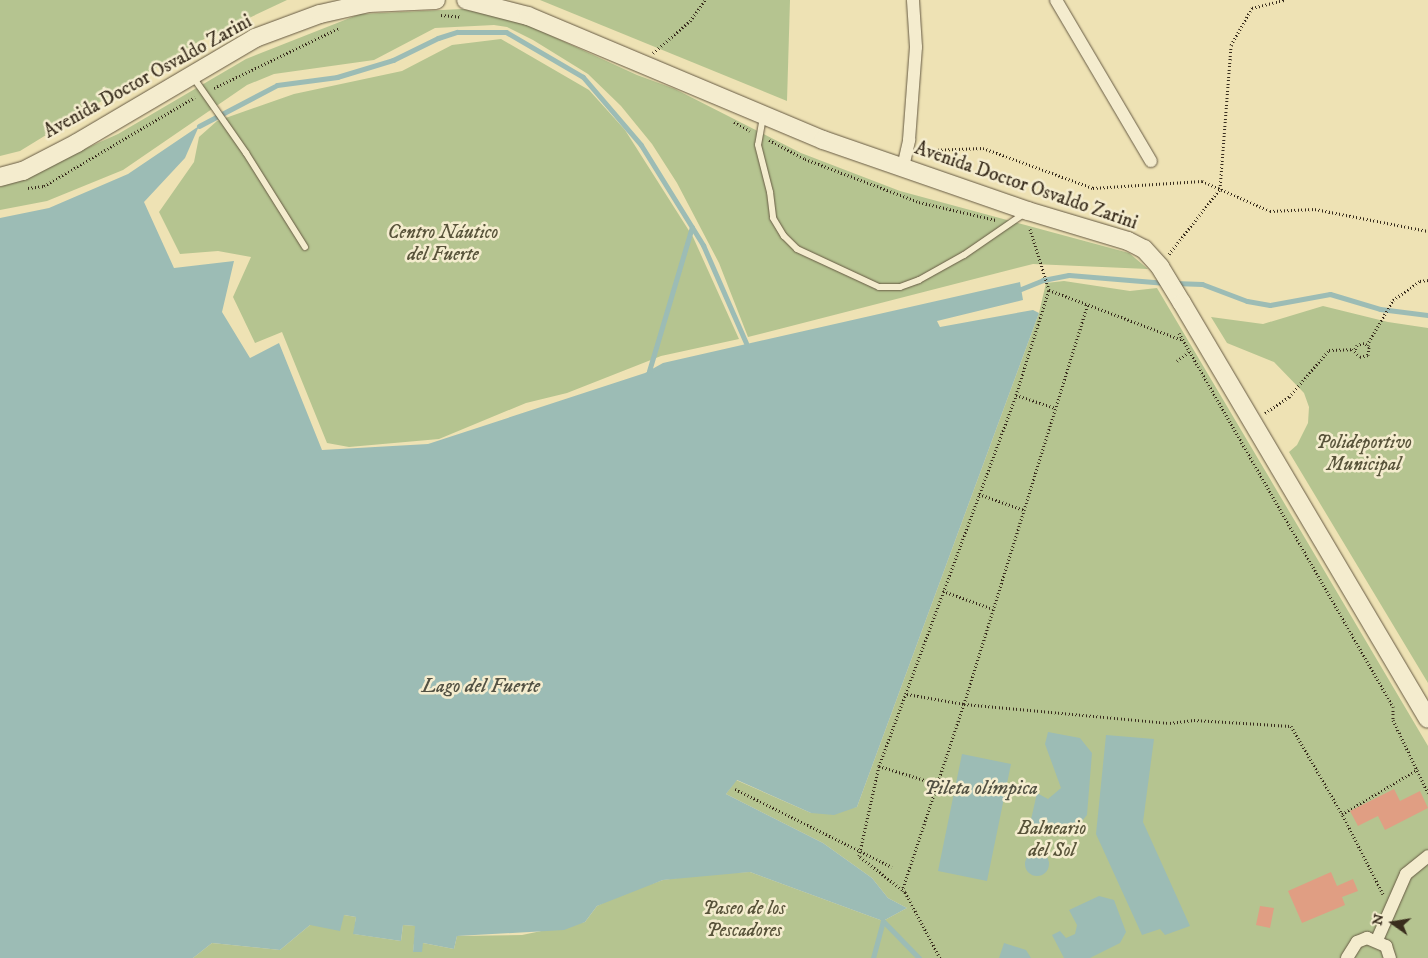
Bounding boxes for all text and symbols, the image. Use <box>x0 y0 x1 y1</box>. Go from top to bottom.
street label: Avenida Doctor Osvaldo Zarini <box>40 10 256 144</box>
street label: Avenida Doctor Osvaldo Zarini <box>912 137 1140 235</box>
park label: Centro Náutico del Fuerte <box>388 222 498 266</box>
park label: Polideportivo Municipal <box>1316 432 1412 476</box>
water label: Lago del Fuerte <box>422 674 540 698</box>
water label: Pileta olímpica <box>924 776 1038 800</box>
park label: Balneario del Sol <box>1018 818 1086 862</box>
park label: Paseo de los Pescadores <box>703 898 785 942</box>
north arrow <box>1368 898 1418 948</box>
text: N <box>1368 912 1388 927</box>

